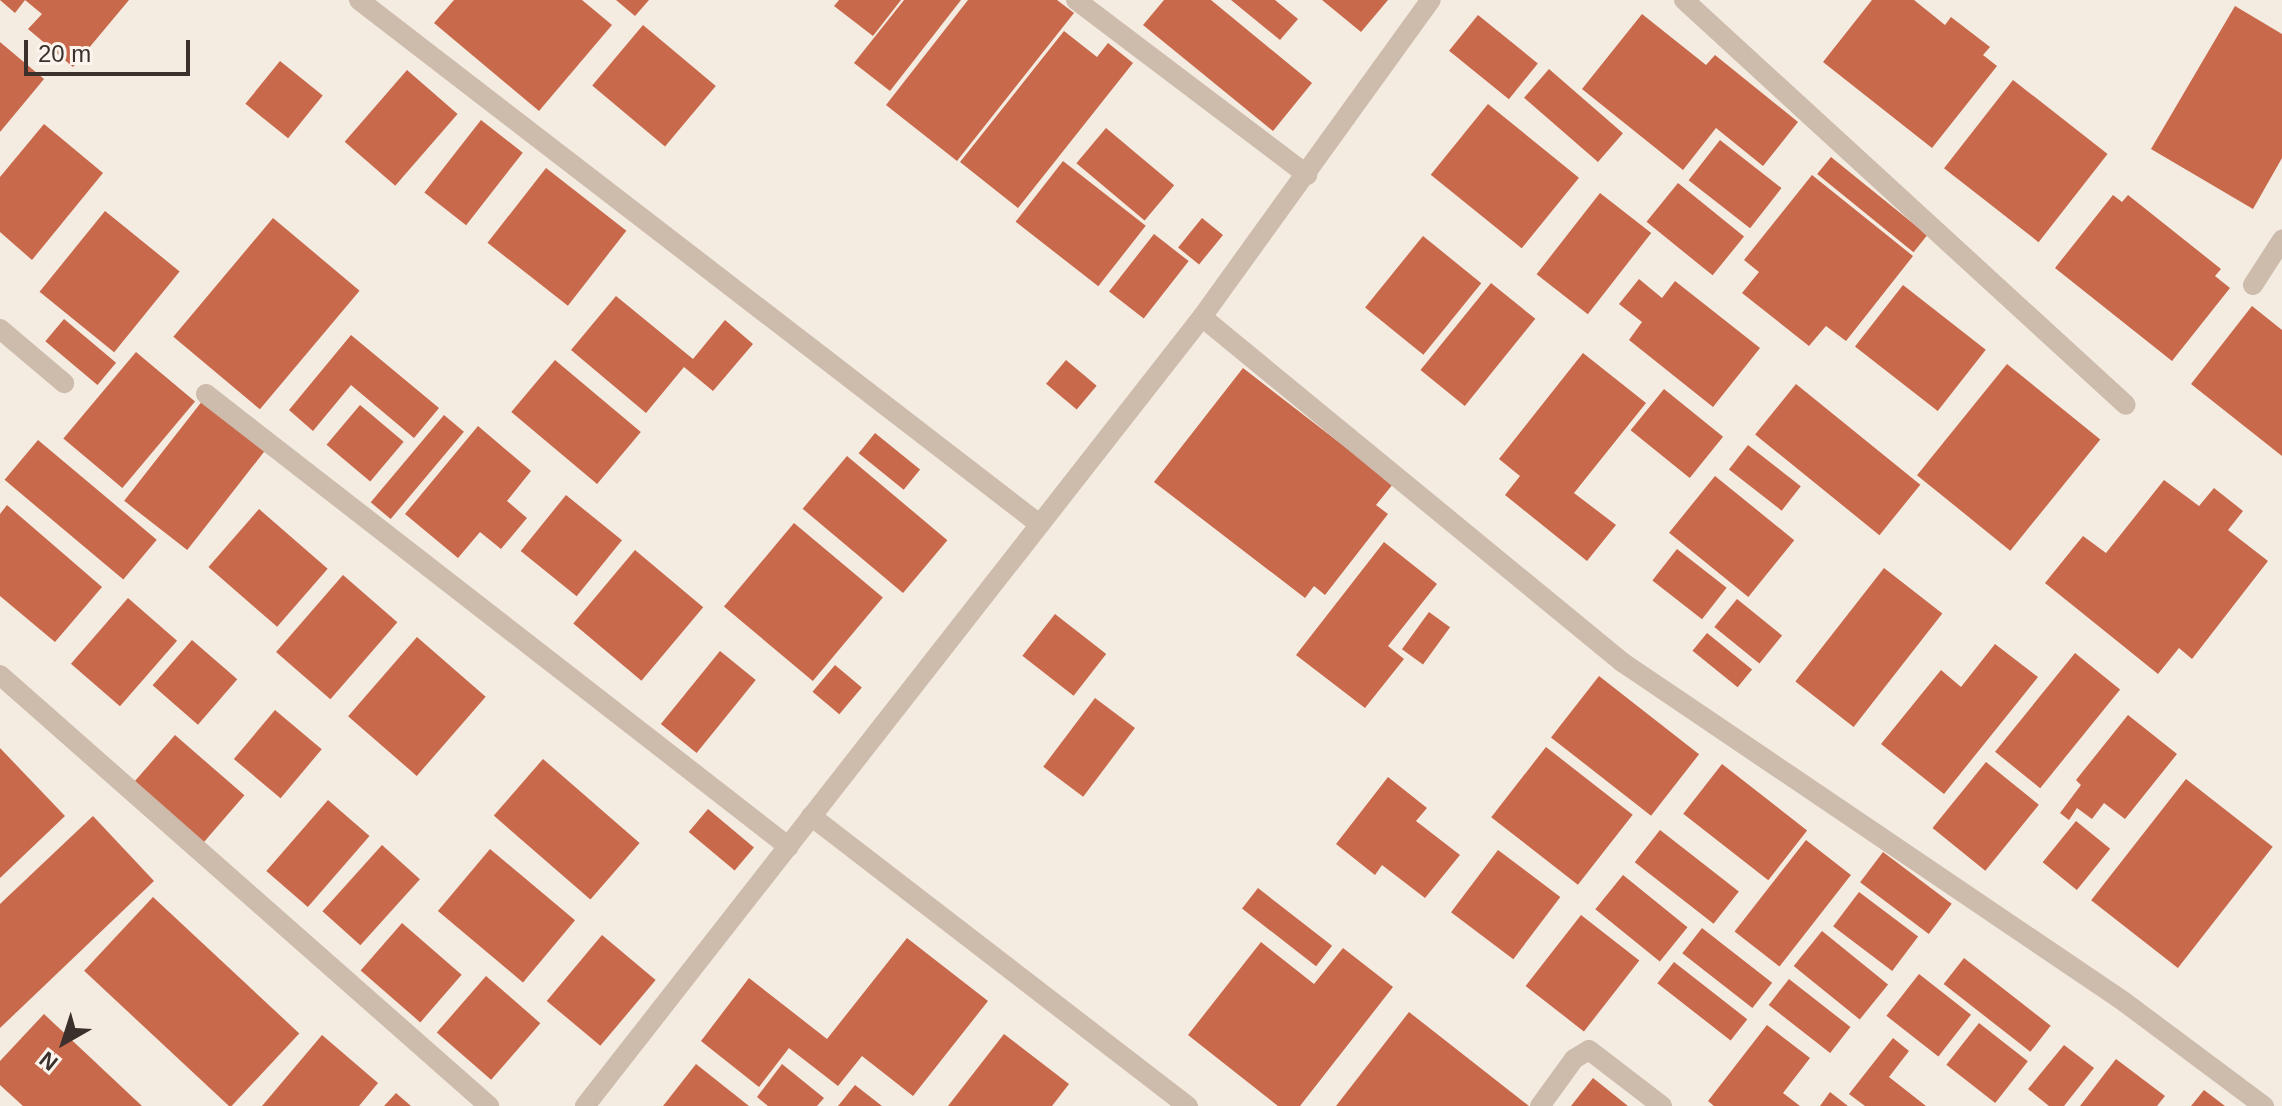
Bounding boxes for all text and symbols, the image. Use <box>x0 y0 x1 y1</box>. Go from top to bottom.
scale bar <box>28 24 194 74</box>
text: 20 m <box>38 40 91 67</box>
north arrow <box>24 1002 104 1082</box>
text: N <box>35 1046 63 1076</box>

